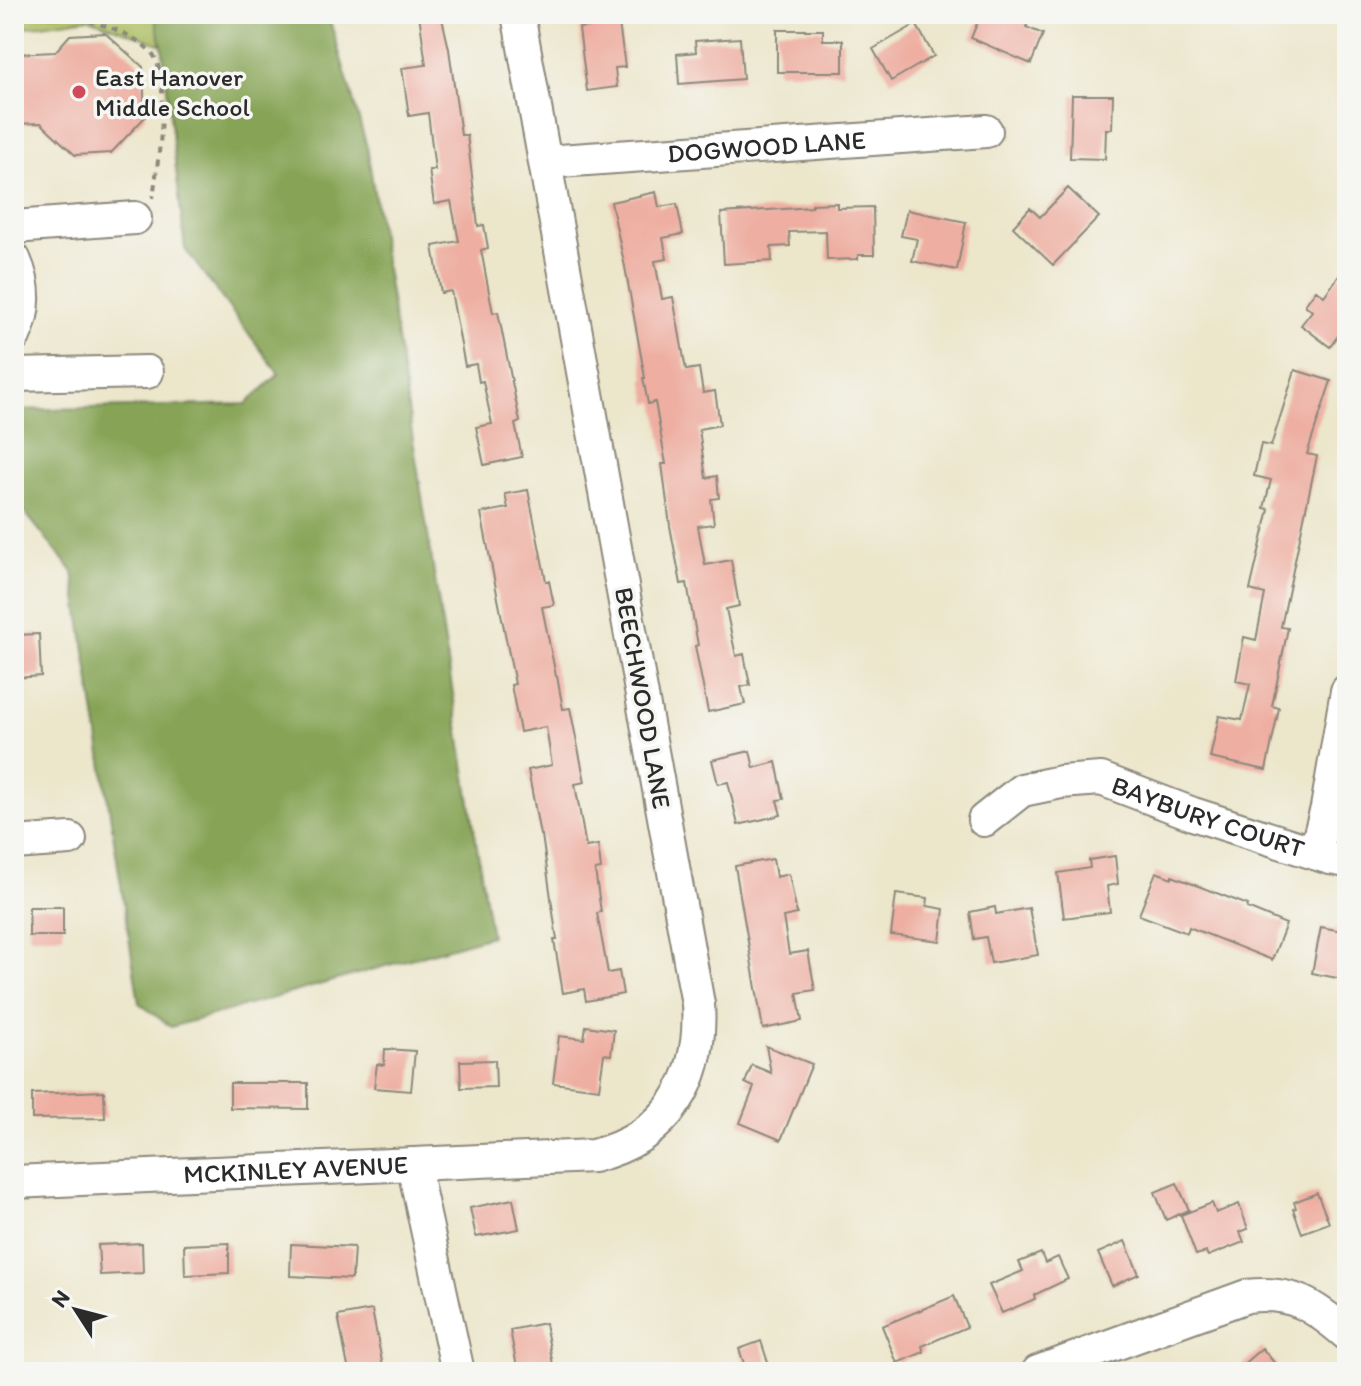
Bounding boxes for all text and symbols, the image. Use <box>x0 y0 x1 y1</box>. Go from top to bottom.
place label: East Hanover Middle School <box>95 61 250 123</box>
marker: East Hanover Middle School <box>70 83 88 101</box>
street label: DOGWOOD LANE <box>666 124 867 169</box>
street label: BEECHWOOD LANE <box>608 585 678 811</box>
street label: BAYBURY COURT <box>1107 769 1309 865</box>
street label: MCKINLEY AVENUE <box>183 1148 409 1190</box>
north arrow <box>36 1270 116 1350</box>
text: N <box>45 1285 76 1312</box>

